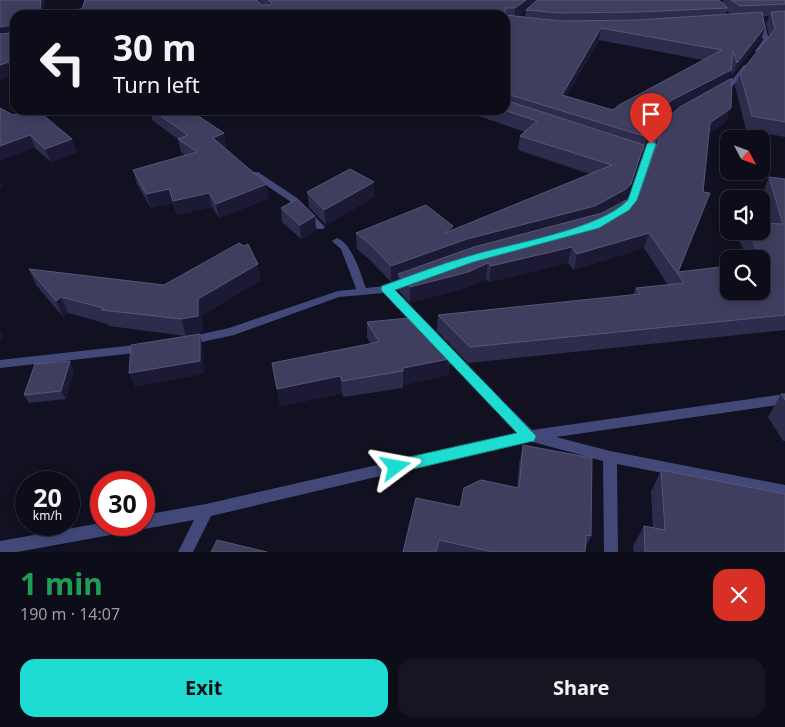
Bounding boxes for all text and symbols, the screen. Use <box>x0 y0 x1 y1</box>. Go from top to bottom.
text: 30 m <box>113 24 196 71</box>
icon: left <box>30 30 95 95</box>
text: Turn left <box>113 69 200 99</box>
pin <box>630 93 672 144</box>
icon: arrive <box>637 100 665 128</box>
north arrow <box>720 130 770 180</box>
map controls <box>720 130 770 300</box>
button: sound <box>720 190 770 240</box>
button: search <box>720 250 770 300</box>
position arrow <box>369 440 421 492</box>
speed limit sign: 30 <box>90 471 155 536</box>
text: 20 <box>33 480 62 514</box>
text: km/h <box>33 507 62 524</box>
text: 1 min <box>20 563 103 604</box>
button: close <box>713 569 765 621</box>
text: 190 m · 14:07 <box>20 603 120 625</box>
button: Exit <box>20 659 388 717</box>
button: Share <box>398 659 765 717</box>

